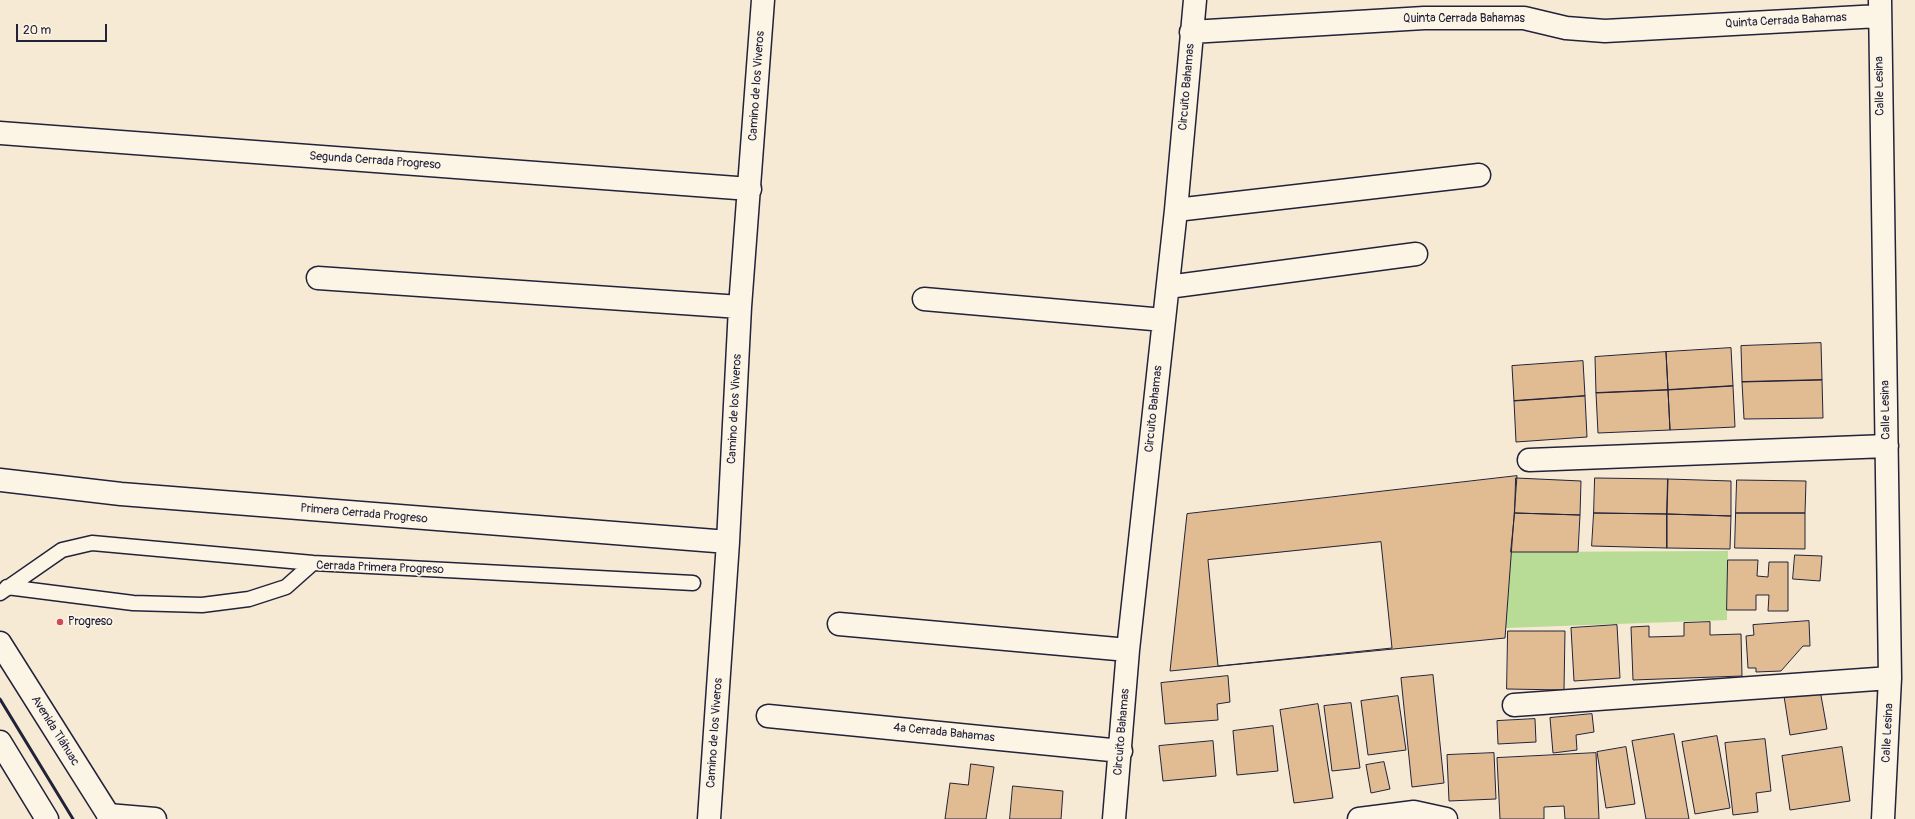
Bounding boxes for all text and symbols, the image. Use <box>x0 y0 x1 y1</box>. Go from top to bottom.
street label: Quinta Cerrada Bahamas <box>1725 11 1847 31</box>
street label: Quinta Cerrada Bahamas <box>1403 12 1525 26</box>
scale bar <box>18 16 109 42</box>
text: 20 m <box>23 23 51 38</box>
street label: Camino de los Viveros <box>746 30 768 142</box>
street label: Circuito Bahamas <box>1176 43 1198 131</box>
street label: Calle Lesina <box>1872 56 1888 116</box>
street label: Segunda Cerrada Progreso <box>309 149 441 173</box>
street label: Camino de los Viveros <box>725 354 745 464</box>
street label: Circuito Bahamas <box>1142 365 1166 453</box>
street label: Calle Lesina <box>1878 380 1894 440</box>
street label: Primera Cerrada Progreso <box>300 501 428 527</box>
street label: Cerrada Primera Progreso <box>316 559 444 577</box>
place label: Progreso <box>68 615 113 629</box>
marker: Progreso <box>55 617 65 627</box>
street label: Camino de los Viveros <box>704 677 726 789</box>
street label: Circuito Bahamas <box>1111 688 1133 776</box>
street label: Avenida Tláhuac <box>28 693 82 769</box>
street label: Calle Lesina <box>1879 703 1897 763</box>
street label: 4ª Cerrada Bahamas <box>893 721 995 745</box>

